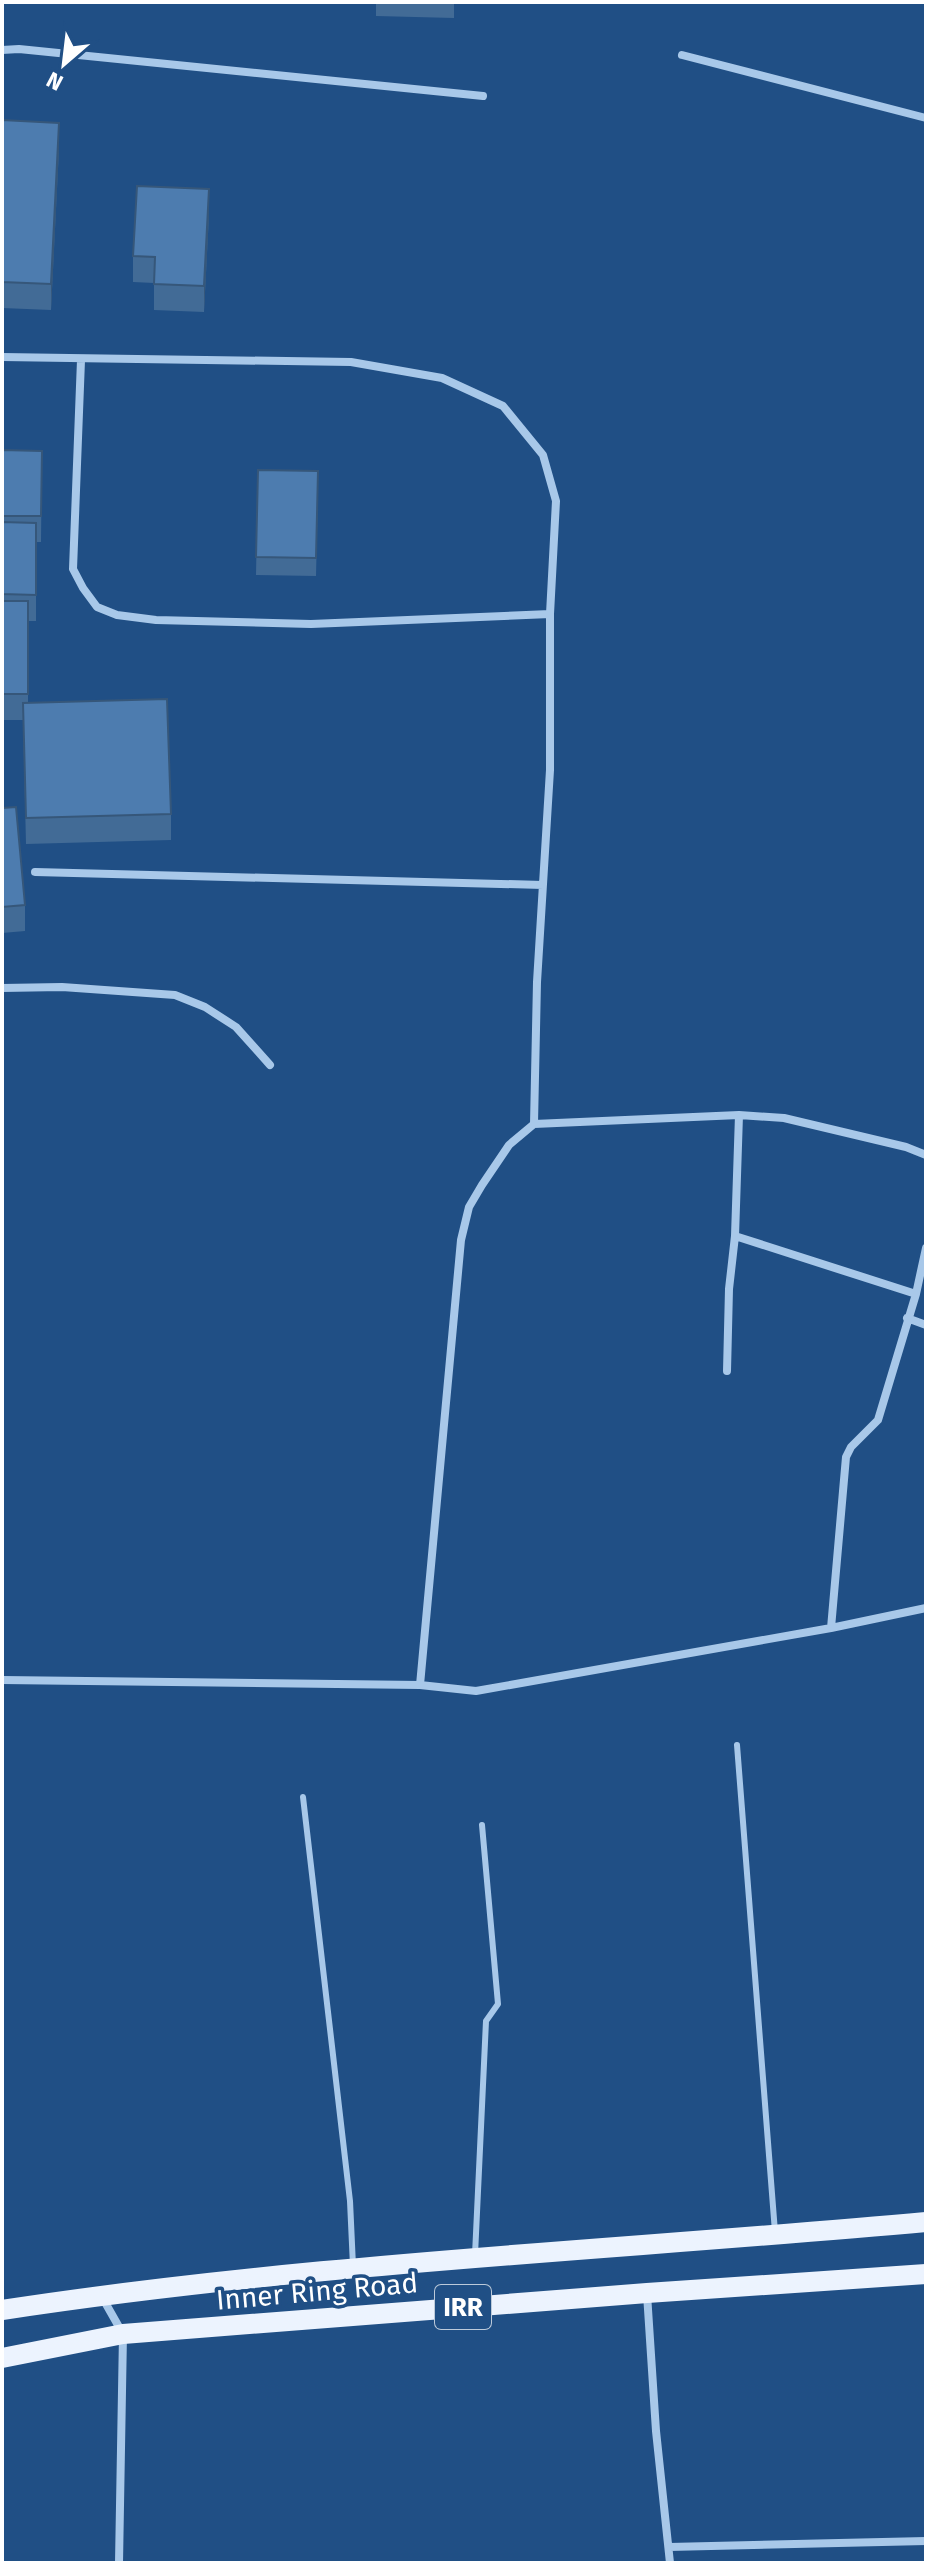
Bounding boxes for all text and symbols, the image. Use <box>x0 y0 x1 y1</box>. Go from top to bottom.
north arrow <box>24 24 104 104</box>
text: N <box>42 66 68 97</box>
street label: Inner Ring Road <box>215 2266 419 2317</box>
road number: IRR <box>435 2285 491 2329</box>

